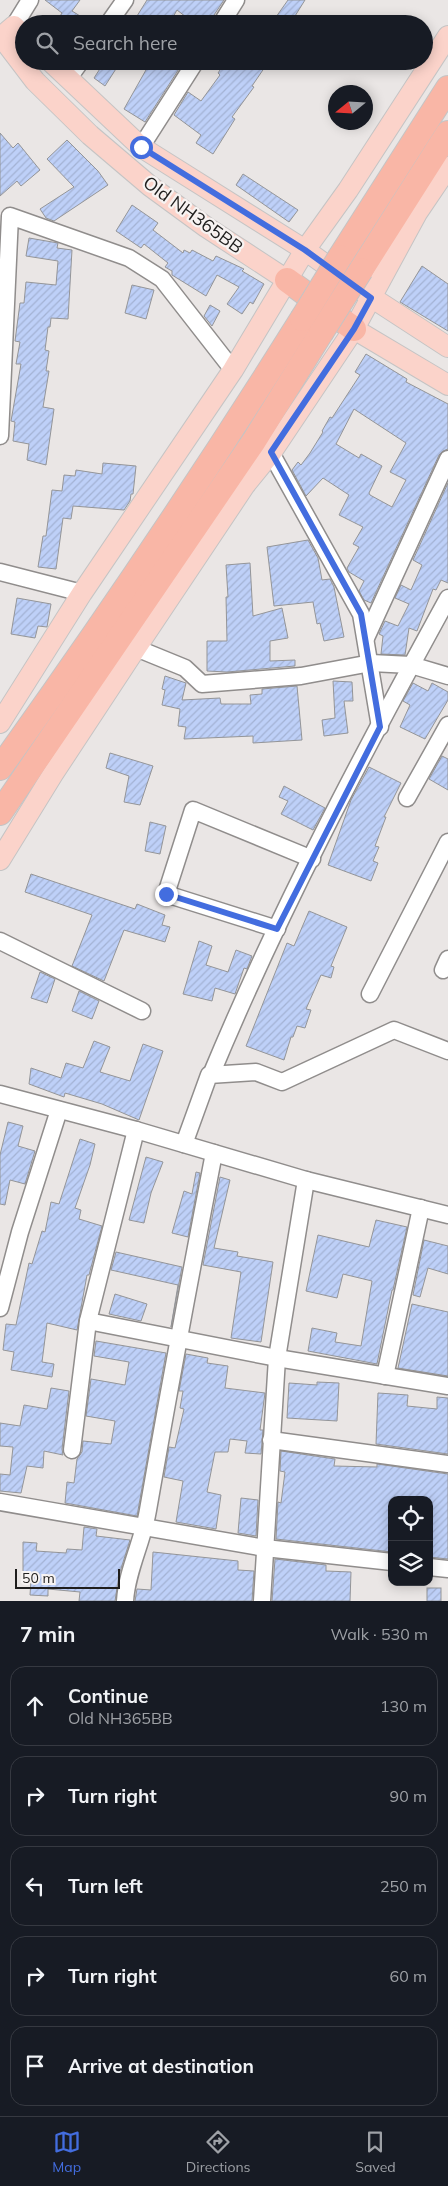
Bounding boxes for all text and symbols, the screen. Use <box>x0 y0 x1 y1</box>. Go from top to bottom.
search box <box>15 15 433 70</box>
icon: search <box>33 29 61 57</box>
text: Search here <box>73 31 177 55</box>
north arrow <box>328 85 373 130</box>
route start <box>130 136 153 159</box>
street label: Old NH365BB <box>139 171 248 259</box>
route end <box>155 883 178 906</box>
map controls <box>388 1496 433 1586</box>
button: locate <box>388 1496 433 1541</box>
button: layers <box>388 1541 433 1586</box>
scale bar <box>15 1566 120 1589</box>
text: 50 m <box>22 1569 55 1587</box>
text: 7 min <box>20 1621 75 1647</box>
text: Walk · 530 m <box>330 1624 428 1644</box>
text: Continue <box>68 1684 148 1708</box>
icon: ahead <box>21 1692 49 1720</box>
text: 130 m <box>380 1696 427 1716</box>
text: Old NH365BB <box>68 1708 173 1728</box>
icon: right <box>21 1782 49 1810</box>
text: Turn right <box>68 1784 157 1808</box>
text: 90 m <box>390 1786 427 1806</box>
icon: left <box>21 1872 49 1900</box>
text: Turn left <box>68 1874 143 1898</box>
text: 250 m <box>380 1876 427 1896</box>
icon: right <box>21 1962 49 1990</box>
text: Turn right <box>68 1964 157 1988</box>
text: 60 m <box>390 1966 427 1986</box>
icon: arrive <box>21 2052 49 2080</box>
text: Arrive at destination <box>68 2054 254 2078</box>
tab: Map <box>52 2128 81 2176</box>
tab: Directions <box>186 2128 251 2176</box>
tab: Saved <box>355 2128 396 2176</box>

